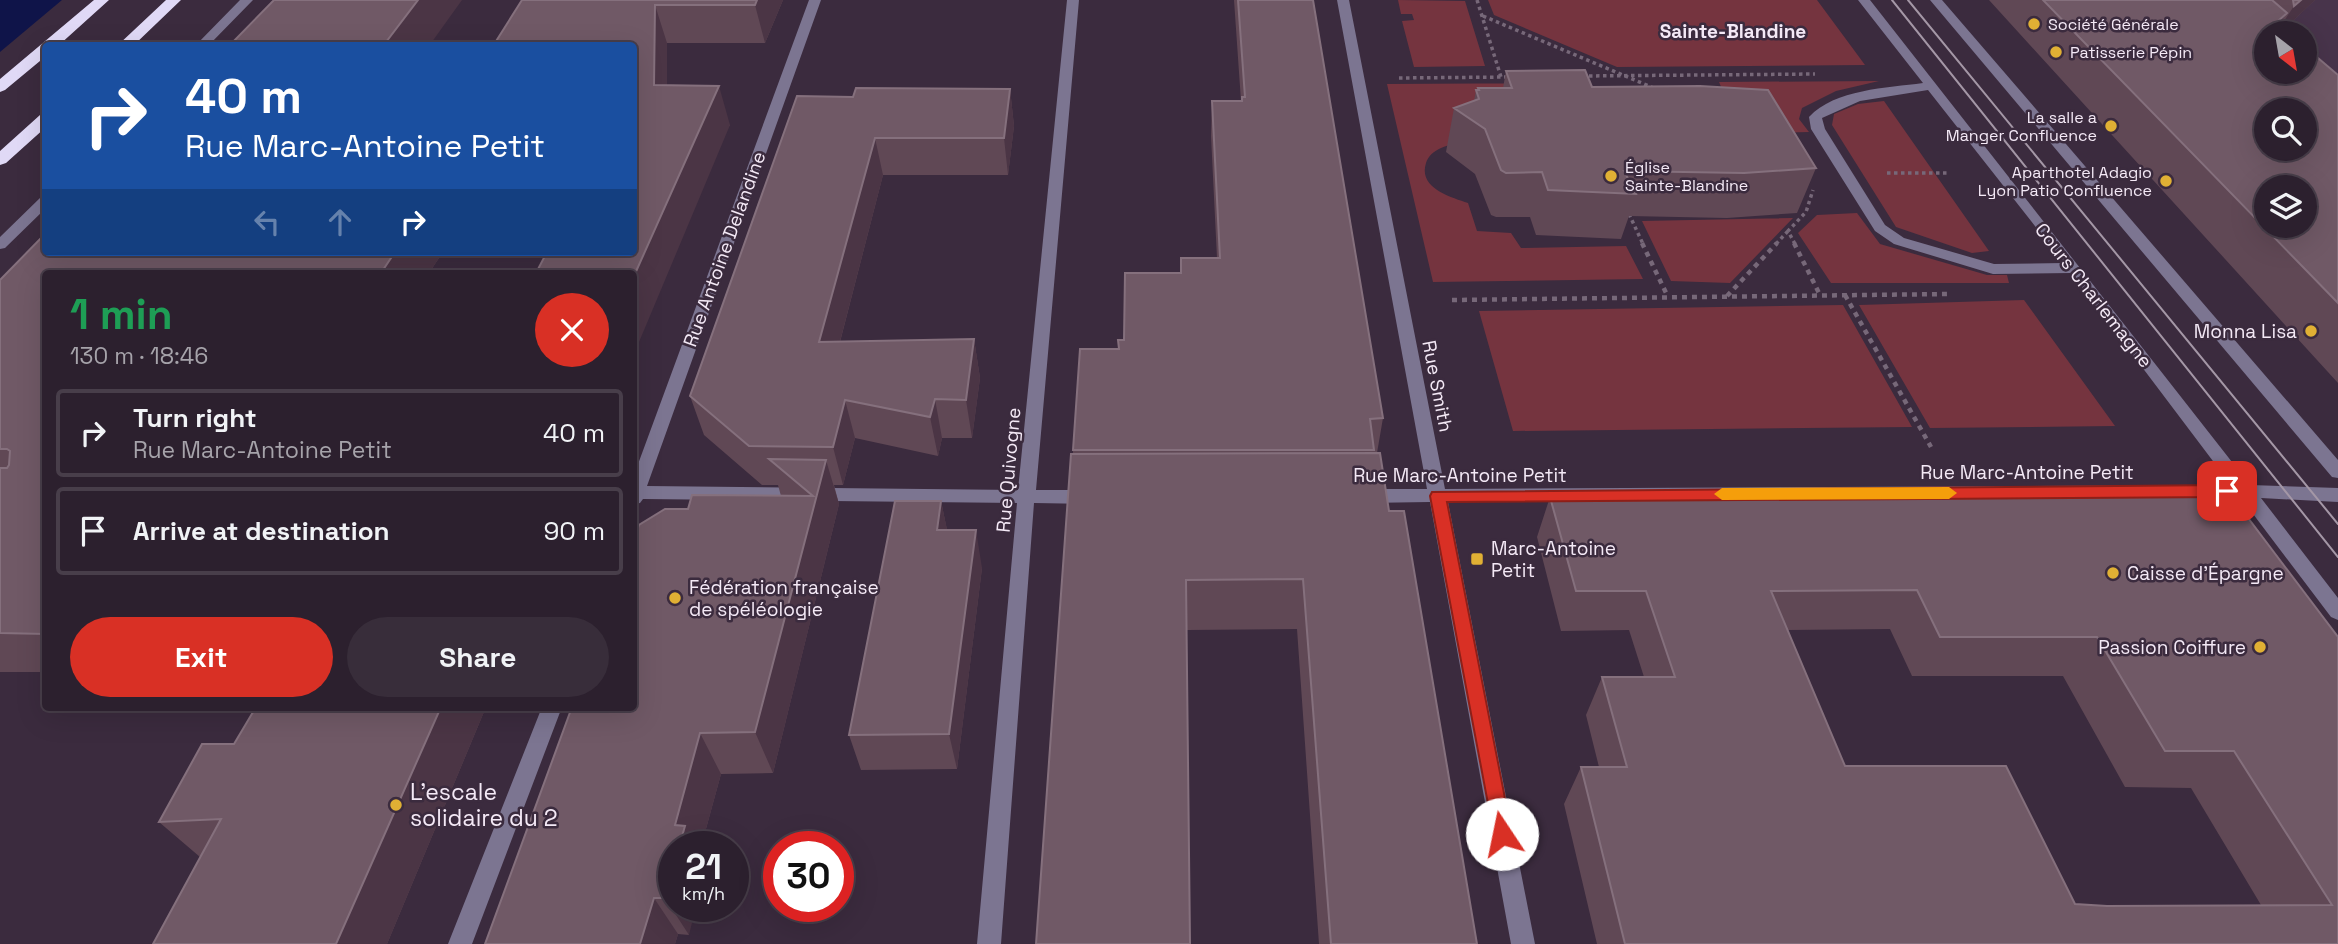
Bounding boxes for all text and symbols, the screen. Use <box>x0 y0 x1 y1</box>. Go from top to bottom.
place label: Société Générale <box>2048 14 2179 35</box>
marker: Société Générale <box>2026 16 2042 32</box>
district label: Sainte-Blandine <box>1660 19 1806 44</box>
north arrow <box>2254 21 2317 84</box>
map controls <box>2254 21 2317 238</box>
place label: Patisserie Pépin <box>2070 42 2192 63</box>
marker: Patisserie Pépin <box>2048 44 2064 60</box>
text: 40 m <box>185 65 302 127</box>
icon: right <box>70 70 161 161</box>
button: search <box>2254 98 2317 161</box>
place label: La salle a Manger Confluence <box>1946 107 2097 146</box>
marker: La salle a Manger Confluence <box>2103 118 2119 134</box>
text: Rue Marc-Antoine Petit <box>185 126 545 166</box>
street label: Rue Antoine Delandine <box>677 148 771 350</box>
place label: Église Sainte-Blandine <box>1625 157 1748 196</box>
place label: Aparthotel Adagio Lyon Patio Confluence <box>1978 162 2152 201</box>
marker: Église Sainte-Blandine <box>1603 168 1619 184</box>
marker: Aparthotel Adagio Lyon Patio Confluence <box>2158 173 2174 189</box>
button: layers <box>2254 175 2317 238</box>
icon: left <box>248 203 286 241</box>
icon: ahead <box>321 203 359 241</box>
icon: right <box>394 203 432 241</box>
street label: Cours Charlemagne <box>2029 218 2158 373</box>
text: 1 min <box>70 288 173 341</box>
button: close <box>535 293 609 367</box>
place label: Monna Lisa <box>2194 319 2297 344</box>
marker: Monna Lisa <box>2303 323 2319 339</box>
street label: Rue Smith <box>1416 338 1459 434</box>
text: 130 m · 18:46 <box>70 341 208 371</box>
text: Turn right <box>133 401 257 435</box>
street label: Rue Quivogne <box>991 406 1026 534</box>
icon: right <box>74 414 112 452</box>
text: 40 m <box>543 416 605 450</box>
text: Rue Marc-Antoine Petit <box>133 435 392 465</box>
street label: Rue Marc-Antoine Petit <box>1920 460 2134 485</box>
pin <box>2197 461 2257 521</box>
street label: Rue Marc-Antoine Petit <box>1353 463 1567 488</box>
icon: arrive <box>2208 472 2246 510</box>
icon: arrive <box>74 512 112 550</box>
text: Arrive at destination <box>133 514 390 548</box>
text: 90 m <box>543 514 605 548</box>
place label: Marc-Antoine Petit <box>1491 536 1616 583</box>
marker: Marc-Antoine Petit <box>1469 551 1485 567</box>
place label: Caisse d'Épargne <box>2127 561 2284 586</box>
marker: Caisse d'Épargne <box>2105 565 2121 581</box>
place label: Fédération française de spéléologie <box>689 575 879 622</box>
marker: Fédération française de spéléologie <box>667 590 683 606</box>
button: Exit <box>70 617 333 697</box>
button: Share <box>347 617 609 697</box>
place label: Passion Coiffure <box>2098 635 2246 660</box>
marker: Passion Coiffure <box>2252 639 2268 655</box>
place label: L'escale solidaire du 2 <box>410 777 558 833</box>
marker: L'escale solidaire du 2 <box>388 797 404 813</box>
position arrow <box>1465 797 1539 871</box>
speed limit sign: 30 <box>763 831 854 922</box>
text: 21 <box>685 845 722 889</box>
text: km/h <box>682 882 725 905</box>

